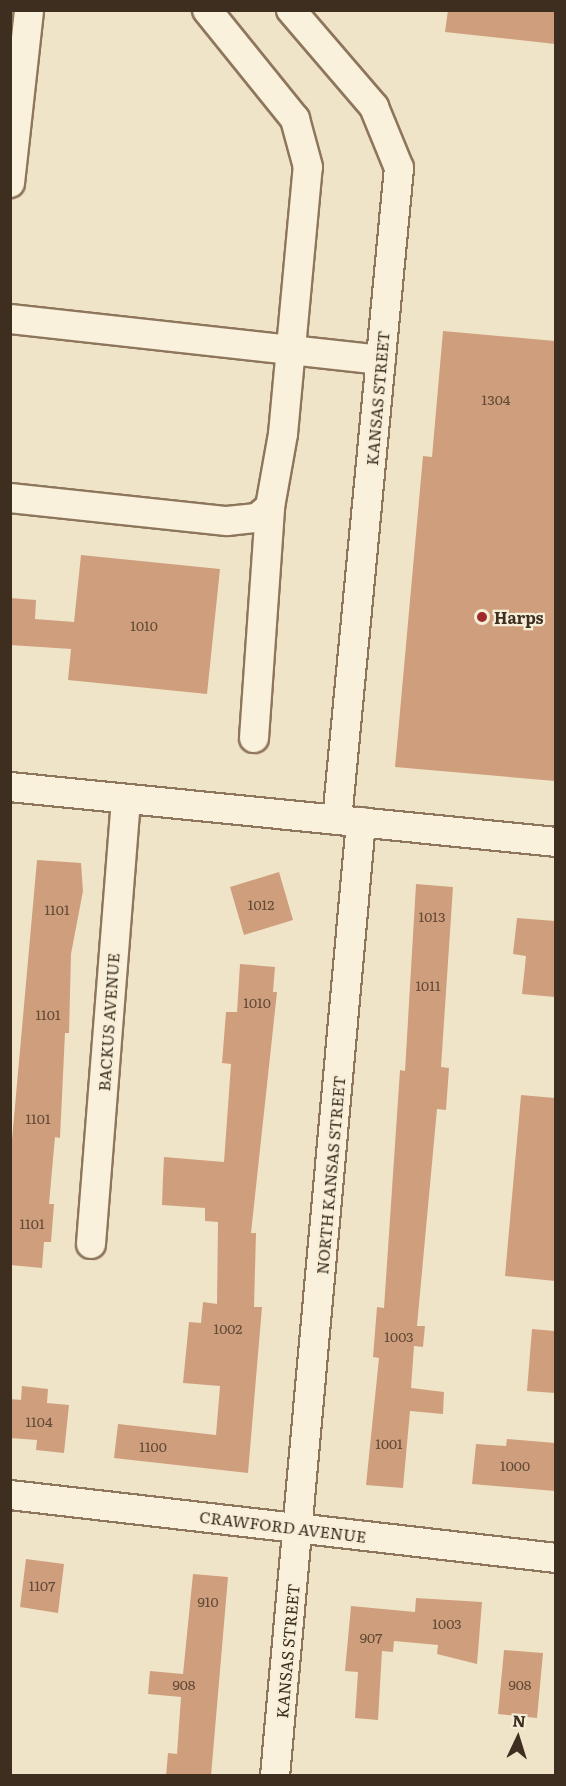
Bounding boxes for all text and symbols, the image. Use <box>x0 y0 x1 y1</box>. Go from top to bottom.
street label: KANSAS STREET <box>362 330 392 466</box>
house number: 1304 <box>481 391 511 407</box>
place label: Harps <box>494 607 544 627</box>
marker: Harps <box>475 610 489 624</box>
house number: 1010 <box>130 617 158 633</box>
house number: 1012 <box>248 896 274 912</box>
house number: 1101 <box>44 901 70 917</box>
house number: 1013 <box>418 908 446 924</box>
street label: BACKUS AVENUE <box>94 952 122 1092</box>
house number: 1011 <box>415 977 441 993</box>
house number: 1010 <box>243 994 271 1010</box>
house number: 1101 <box>35 1006 61 1022</box>
street label: NORTH KANSAS STREET <box>312 1075 348 1275</box>
house number: 1101 <box>25 1110 51 1126</box>
house number: 1101 <box>19 1215 45 1231</box>
house number: 1002 <box>214 1320 242 1336</box>
house number: 1003 <box>384 1328 414 1344</box>
house number: 1104 <box>25 1413 53 1429</box>
house number: 1001 <box>375 1435 403 1451</box>
house number: 1100 <box>139 1438 167 1454</box>
house number: 1000 <box>500 1457 530 1473</box>
street label: CRAWFORD AVENUE <box>198 1506 368 1546</box>
house number: 1107 <box>29 1577 55 1593</box>
street label: KANSAS STREET <box>272 1583 302 1719</box>
house number: 910 <box>197 1593 219 1609</box>
house number: 1003 <box>432 1615 462 1631</box>
house number: 907 <box>360 1629 382 1645</box>
house number: 908 <box>172 1676 196 1692</box>
house number: 908 <box>508 1676 532 1692</box>
north arrow <box>488 1708 548 1768</box>
text: N <box>512 1708 527 1732</box>

